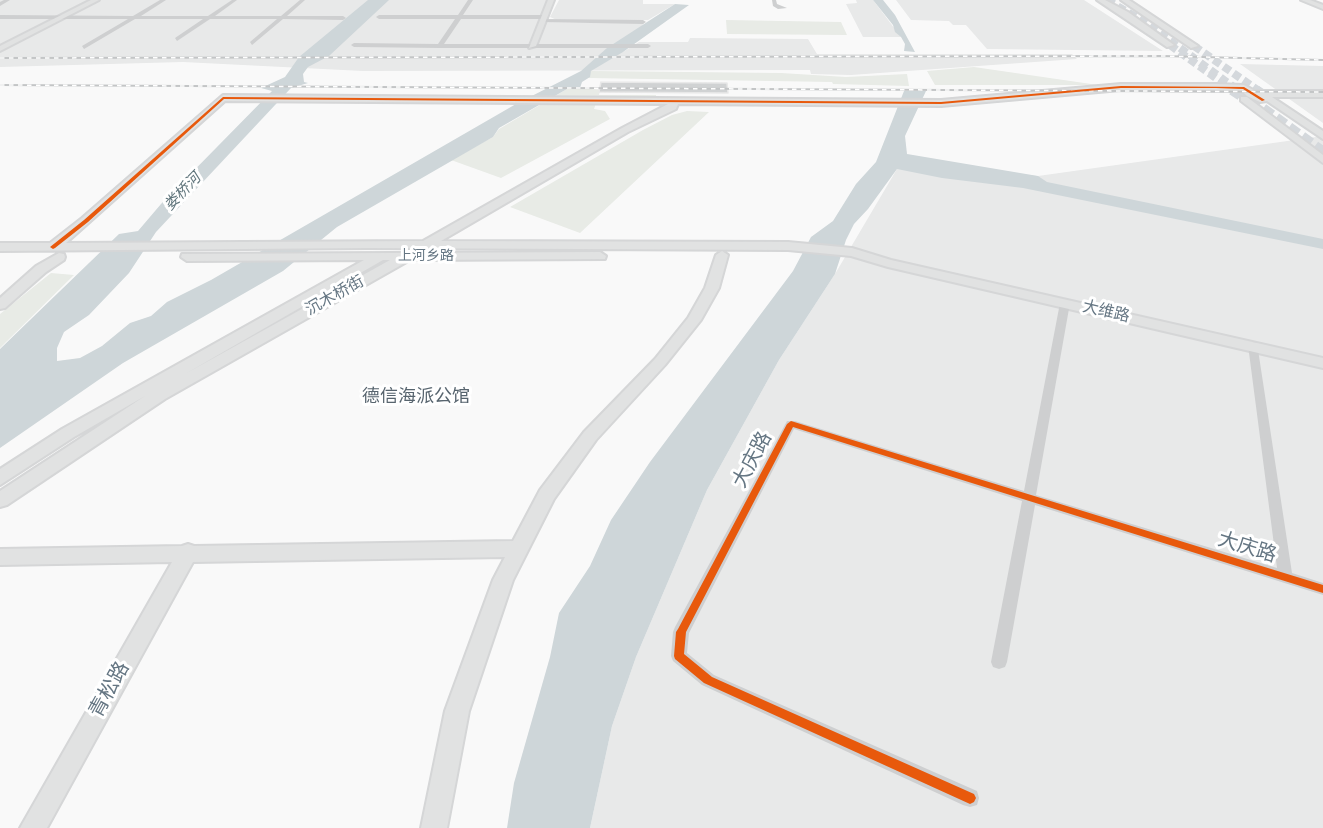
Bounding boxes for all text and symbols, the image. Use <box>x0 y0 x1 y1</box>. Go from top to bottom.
water label: 娄桥河 <box>161 170 205 214</box>
street label: 上河乡路 <box>398 248 454 264</box>
street label: 沉木桥街 <box>302 272 368 320</box>
street label: 大维路 <box>1080 297 1132 327</box>
district label: 德信海派公馆 <box>362 386 470 408</box>
street label: 大庆路 <box>728 428 778 492</box>
street label: 大庆路 <box>1215 528 1279 568</box>
street label: 青松路 <box>85 658 135 722</box>

